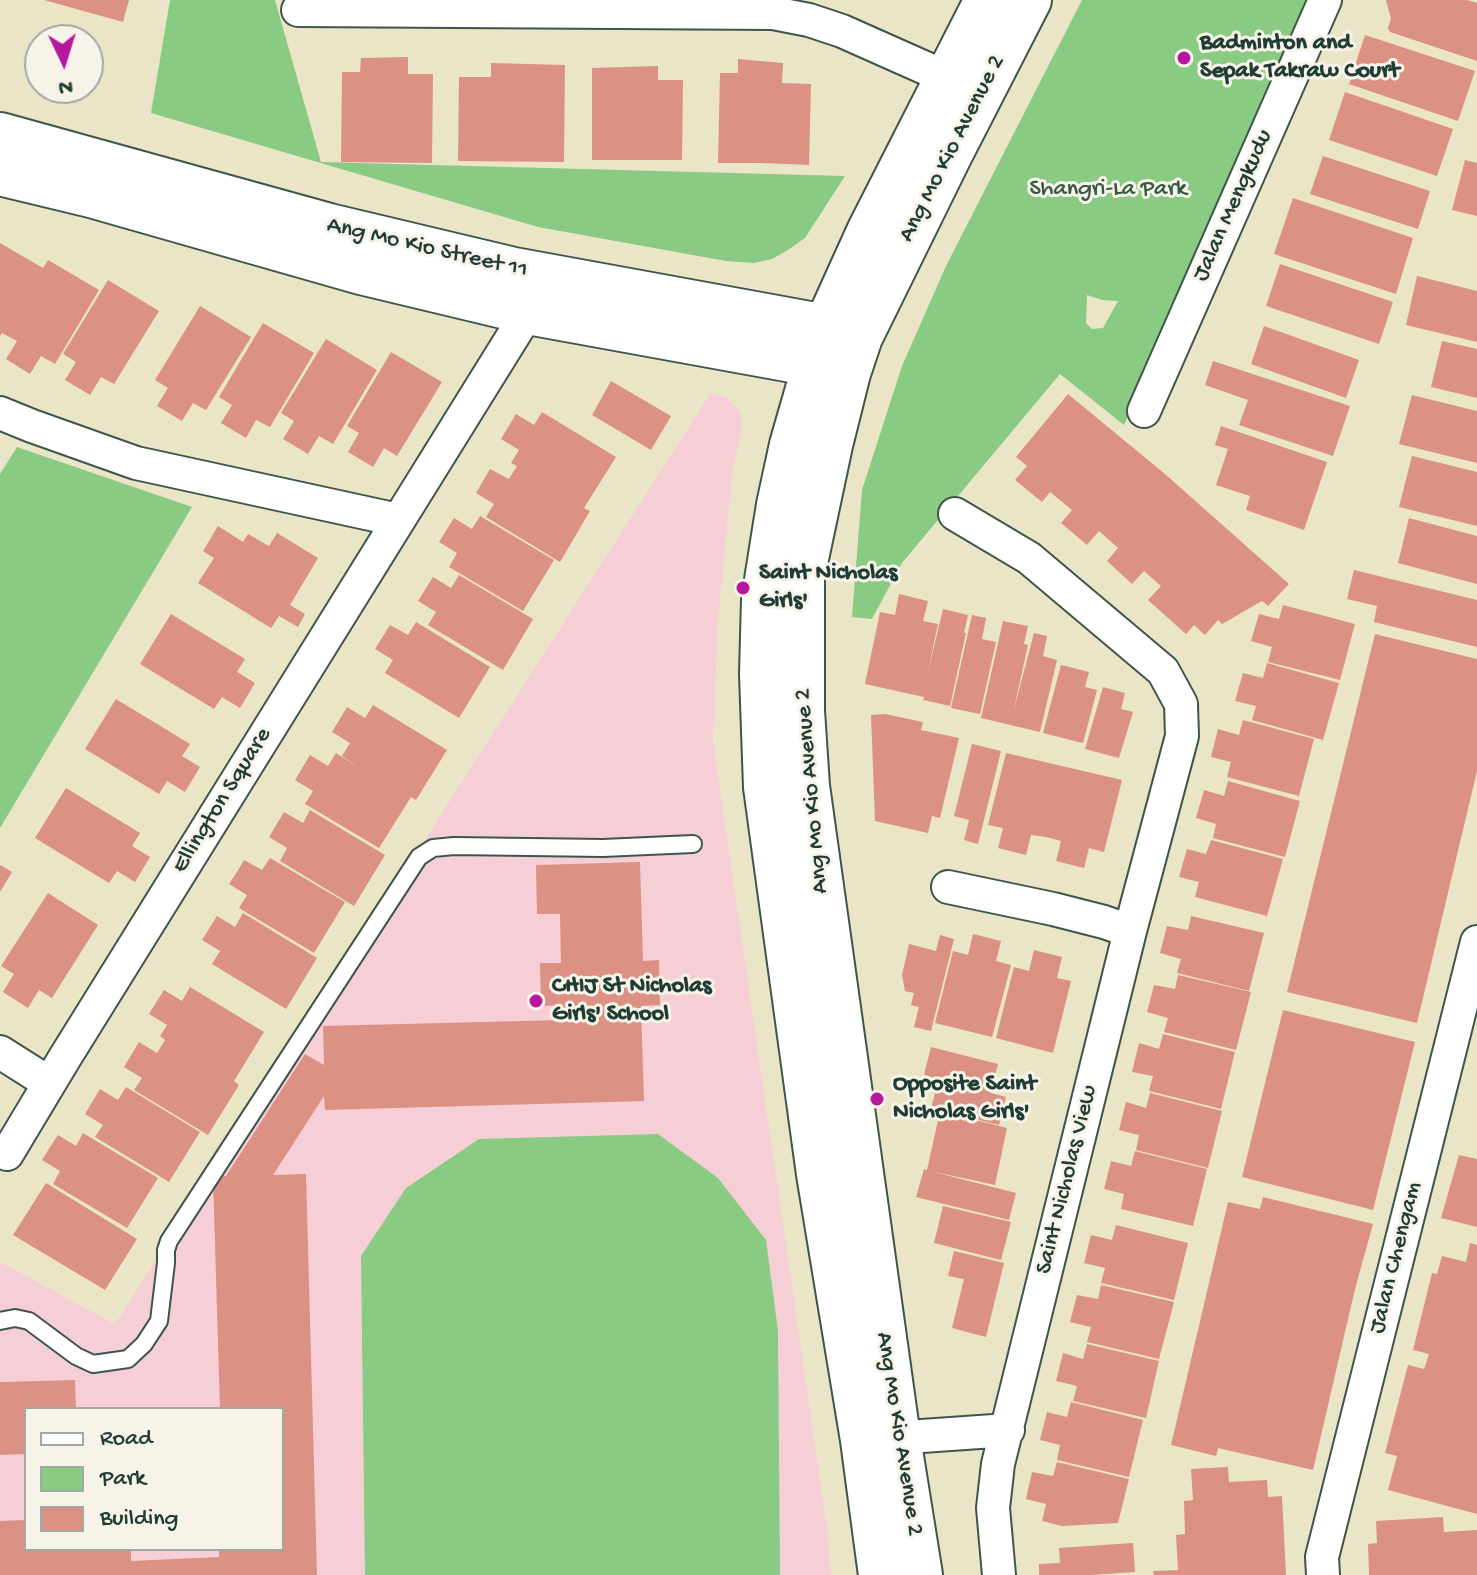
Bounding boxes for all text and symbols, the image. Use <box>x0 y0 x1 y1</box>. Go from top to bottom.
north arrow <box>24 24 104 104</box>
place label: Badminton and Sepak Takraw Court <box>1200 30 1399 86</box>
marker: Badminton and Sepak Takraw Court <box>1175 49 1193 67</box>
street label: Ang Mo Kio Avenue 2 <box>893 51 1013 247</box>
text: N <box>57 72 74 99</box>
street label: Jalan Mengkudu <box>1188 126 1280 286</box>
park label: Shangri-La Park <box>1029 176 1187 204</box>
street label: Ang Mo Kio Street 11 <box>324 212 530 286</box>
place label: Saint Nicholas Girls' <box>759 560 897 616</box>
marker: Saint Nicholas Girls' <box>734 579 752 597</box>
street label: Ang Mo Kio Avenue 2 <box>790 687 836 895</box>
street label: Ellington Square <box>167 723 279 879</box>
place label: CHIJ St Nicholas Girls' School <box>552 973 711 1029</box>
marker: CHIJ St Nicholas Girls' School <box>527 992 545 1010</box>
place label: Opposite Saint Nicholas Girls' <box>893 1071 1036 1127</box>
street label: Saint Nicholas View <box>1031 1083 1105 1277</box>
marker: Opposite Saint Nicholas Girls' <box>868 1090 886 1108</box>
street label: Jalan Chengam <box>1364 1179 1430 1337</box>
street label: Ang Mo Kio Avenue 2 <box>868 1330 928 1538</box>
legend <box>24 1407 284 1551</box>
text: Road <box>100 1425 152 1454</box>
text: Park <box>100 1465 146 1494</box>
text: Building <box>100 1505 178 1534</box>

